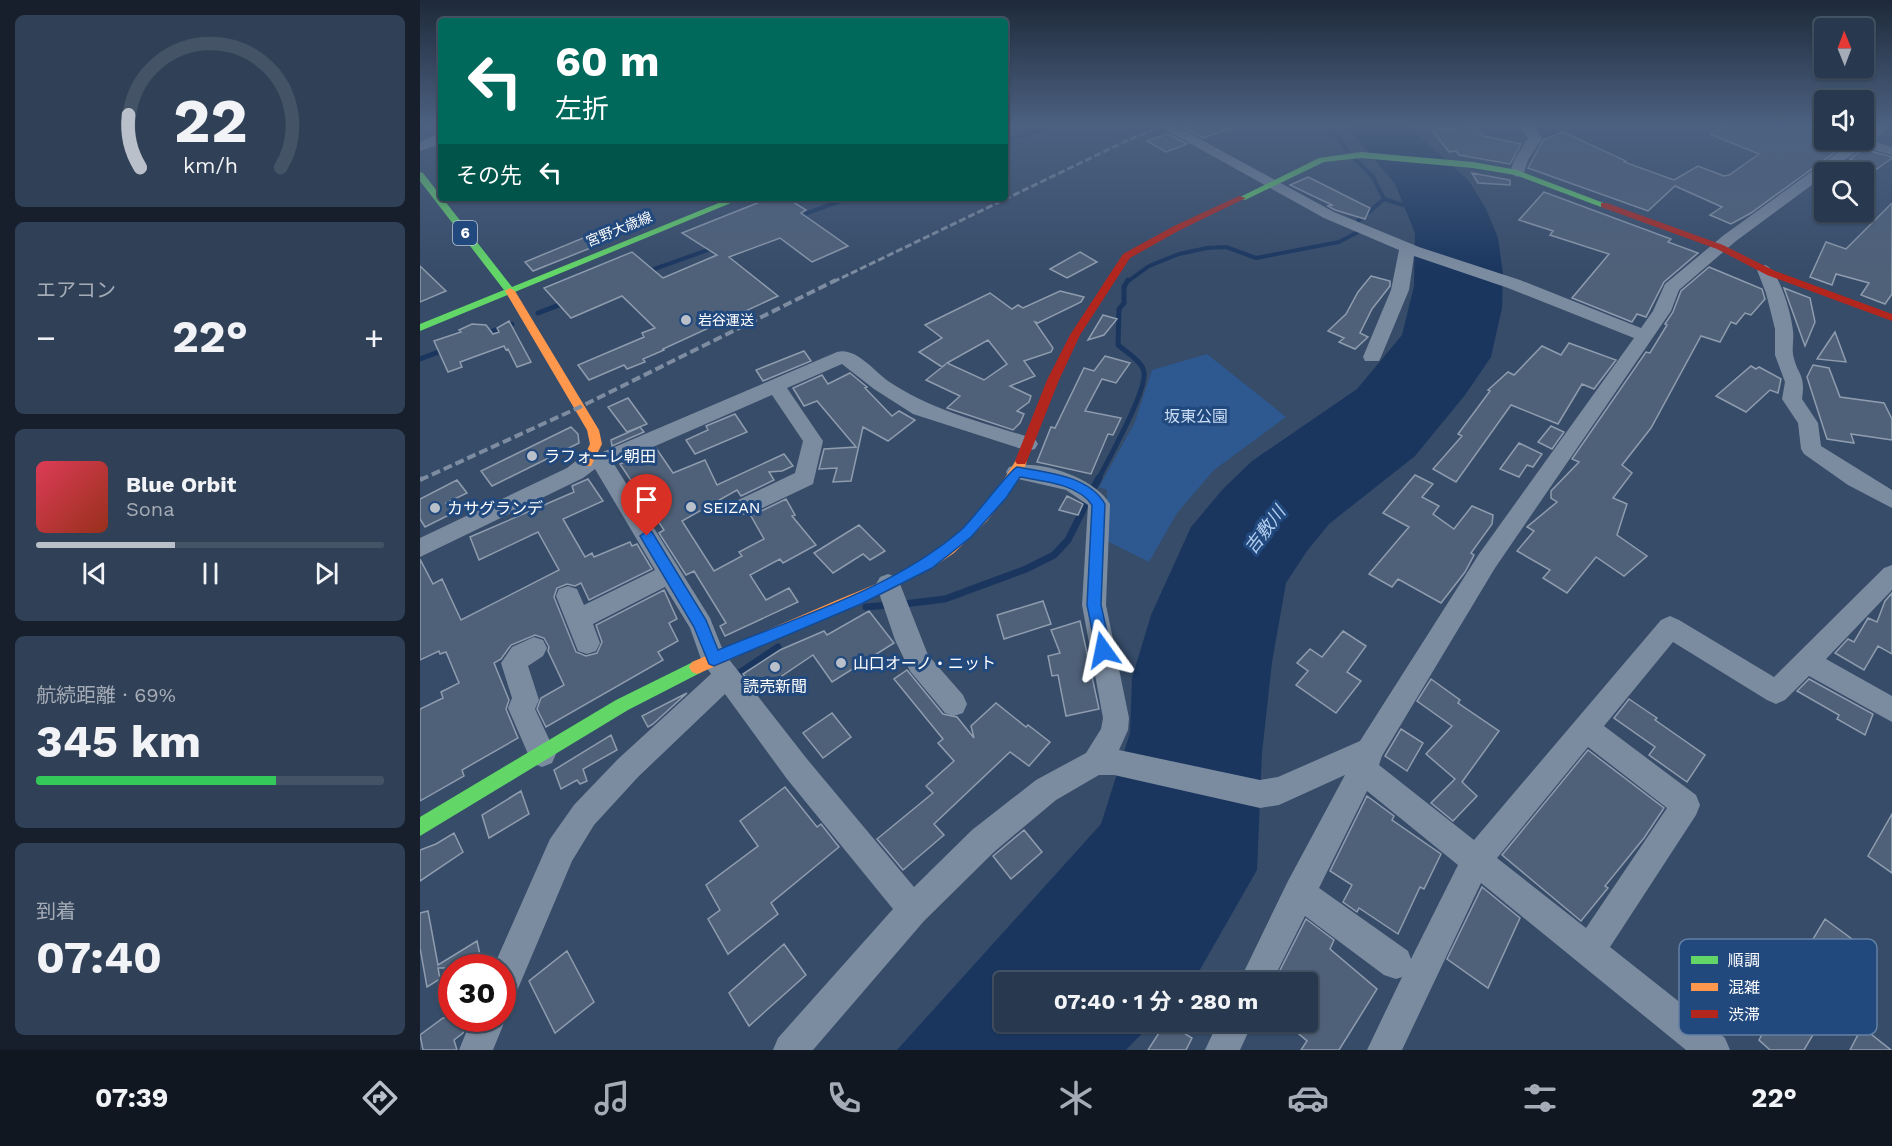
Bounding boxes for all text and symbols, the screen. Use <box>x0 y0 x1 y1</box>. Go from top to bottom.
north arrow <box>1814 18 1874 78</box>
map controls <box>1814 18 1874 222</box>
text: 60 m <box>555 37 659 86</box>
icon: left <box>456 42 534 120</box>
text: 22 <box>173 84 247 157</box>
button: sound <box>1814 90 1874 150</box>
text: 左折 <box>555 93 609 125</box>
text: km/h <box>182 153 238 178</box>
icon: left <box>534 156 567 189</box>
button: search <box>1814 162 1874 222</box>
text: その先 <box>456 163 522 188</box>
street label: 宮野大歳線 <box>584 208 654 250</box>
road number: 6 <box>453 221 477 245</box>
text: エアコン <box>36 278 116 302</box>
text: 22° <box>172 310 248 363</box>
place label: 岩谷運送 <box>698 312 754 328</box>
marker: 岩谷運送 <box>679 313 693 327</box>
text: − <box>36 318 56 357</box>
text: + <box>364 318 384 357</box>
park label: 坂東公園 <box>1164 407 1228 426</box>
place label: ラフォーレ朝田 <box>544 447 656 466</box>
marker: ラフォーレ朝田 <box>525 449 539 463</box>
text: Blue Orbit <box>126 472 236 497</box>
pin <box>621 474 672 536</box>
icon: arrive <box>630 483 663 516</box>
text: Sona <box>126 497 175 521</box>
place label: SEIZAN <box>703 498 761 517</box>
place label: カサグランデ <box>447 499 543 518</box>
marker: SEIZAN <box>684 500 698 514</box>
water label: 吉敷川 <box>1240 500 1290 558</box>
marker: カサグランデ <box>428 501 442 515</box>
icon: previous <box>78 557 111 590</box>
icon: pause <box>194 557 227 590</box>
icon: next <box>310 557 343 590</box>
position arrow <box>1071 618 1135 682</box>
place label: 山口オーノ・ニット <box>853 654 996 673</box>
marker: 山口オーノ・ニット <box>834 656 848 670</box>
marker: 読売新聞 <box>768 660 782 674</box>
place label: 読売新聞 <box>743 677 807 696</box>
text: 航続距離 · 69% <box>36 683 176 707</box>
text: 345 km <box>36 715 201 768</box>
text: 到着 <box>36 899 76 923</box>
text: 07:40 <box>36 931 162 984</box>
legend <box>1679 939 1877 1035</box>
text: 順調 <box>1728 951 1760 970</box>
speed limit sign: 30 <box>438 954 516 1032</box>
text: 混雑 <box>1728 978 1760 997</box>
text: 07:40 · 1 分 · 280 m <box>1054 989 1258 1014</box>
text: 渋滞 <box>1728 1005 1760 1024</box>
icon: directions <box>359 1077 401 1119</box>
icon: music <box>591 1077 633 1119</box>
icon: phone <box>823 1077 865 1119</box>
icon: climate <box>1055 1077 1097 1119</box>
icon: car <box>1287 1077 1329 1119</box>
icon: filters <box>1519 1077 1561 1119</box>
text: 07:39 <box>95 1082 168 1114</box>
text: 22° <box>1751 1082 1797 1114</box>

